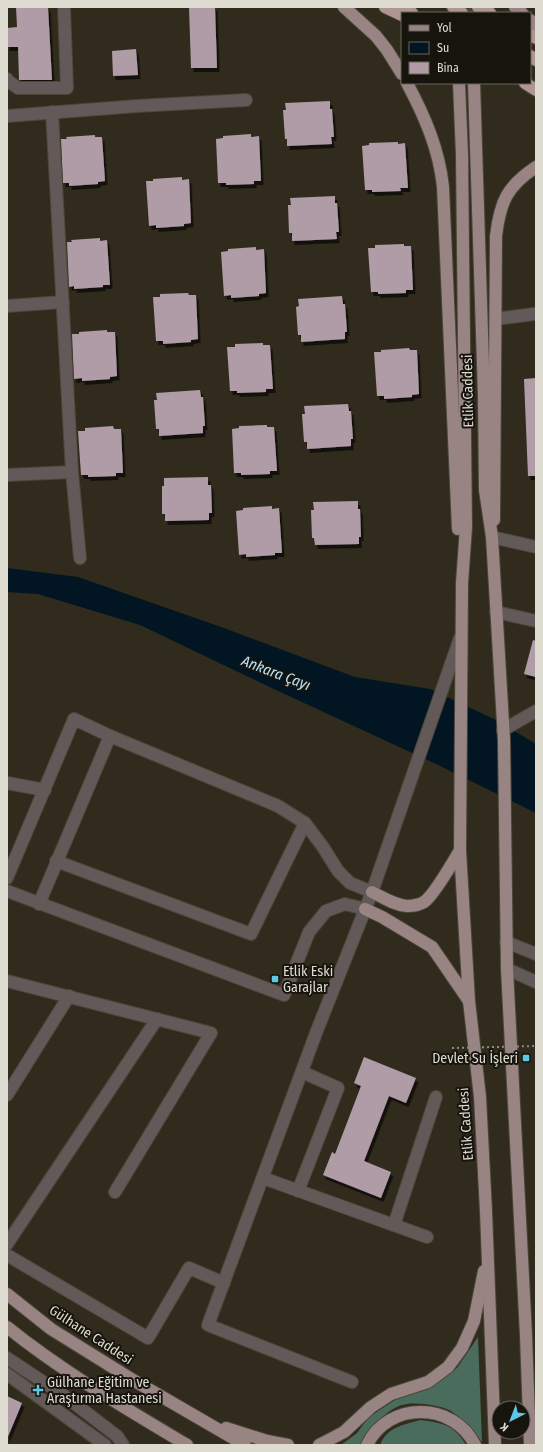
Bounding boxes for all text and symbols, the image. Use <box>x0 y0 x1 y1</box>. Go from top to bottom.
legend <box>401 12 531 84</box>
text: Yol <box>437 21 452 35</box>
text: Su <box>437 41 449 55</box>
text: Bina <box>437 61 459 75</box>
street label: Etlik Caddesi <box>459 354 477 428</box>
water label: Ankara Çayı <box>238 651 313 694</box>
place label: Etlik Eski Garajlar <box>283 963 333 996</box>
marker: Etlik Eski Garajlar <box>270 974 280 984</box>
place label: Devlet Su İşleri <box>432 1050 518 1067</box>
marker: Devlet Su İşleri <box>521 1053 531 1063</box>
street label: Etlik Caddesi <box>455 1087 477 1161</box>
street label: Gülhane Caddesi <box>46 1302 136 1368</box>
place label: Gülhane Eğitim ve Araştırma Hastanesi <box>47 1374 162 1407</box>
marker: Gülhane Eğitim ve Araştırma Hastanesi <box>32 1384 44 1396</box>
north arrow <box>491 1400 531 1440</box>
text: K <box>497 1420 511 1434</box>

